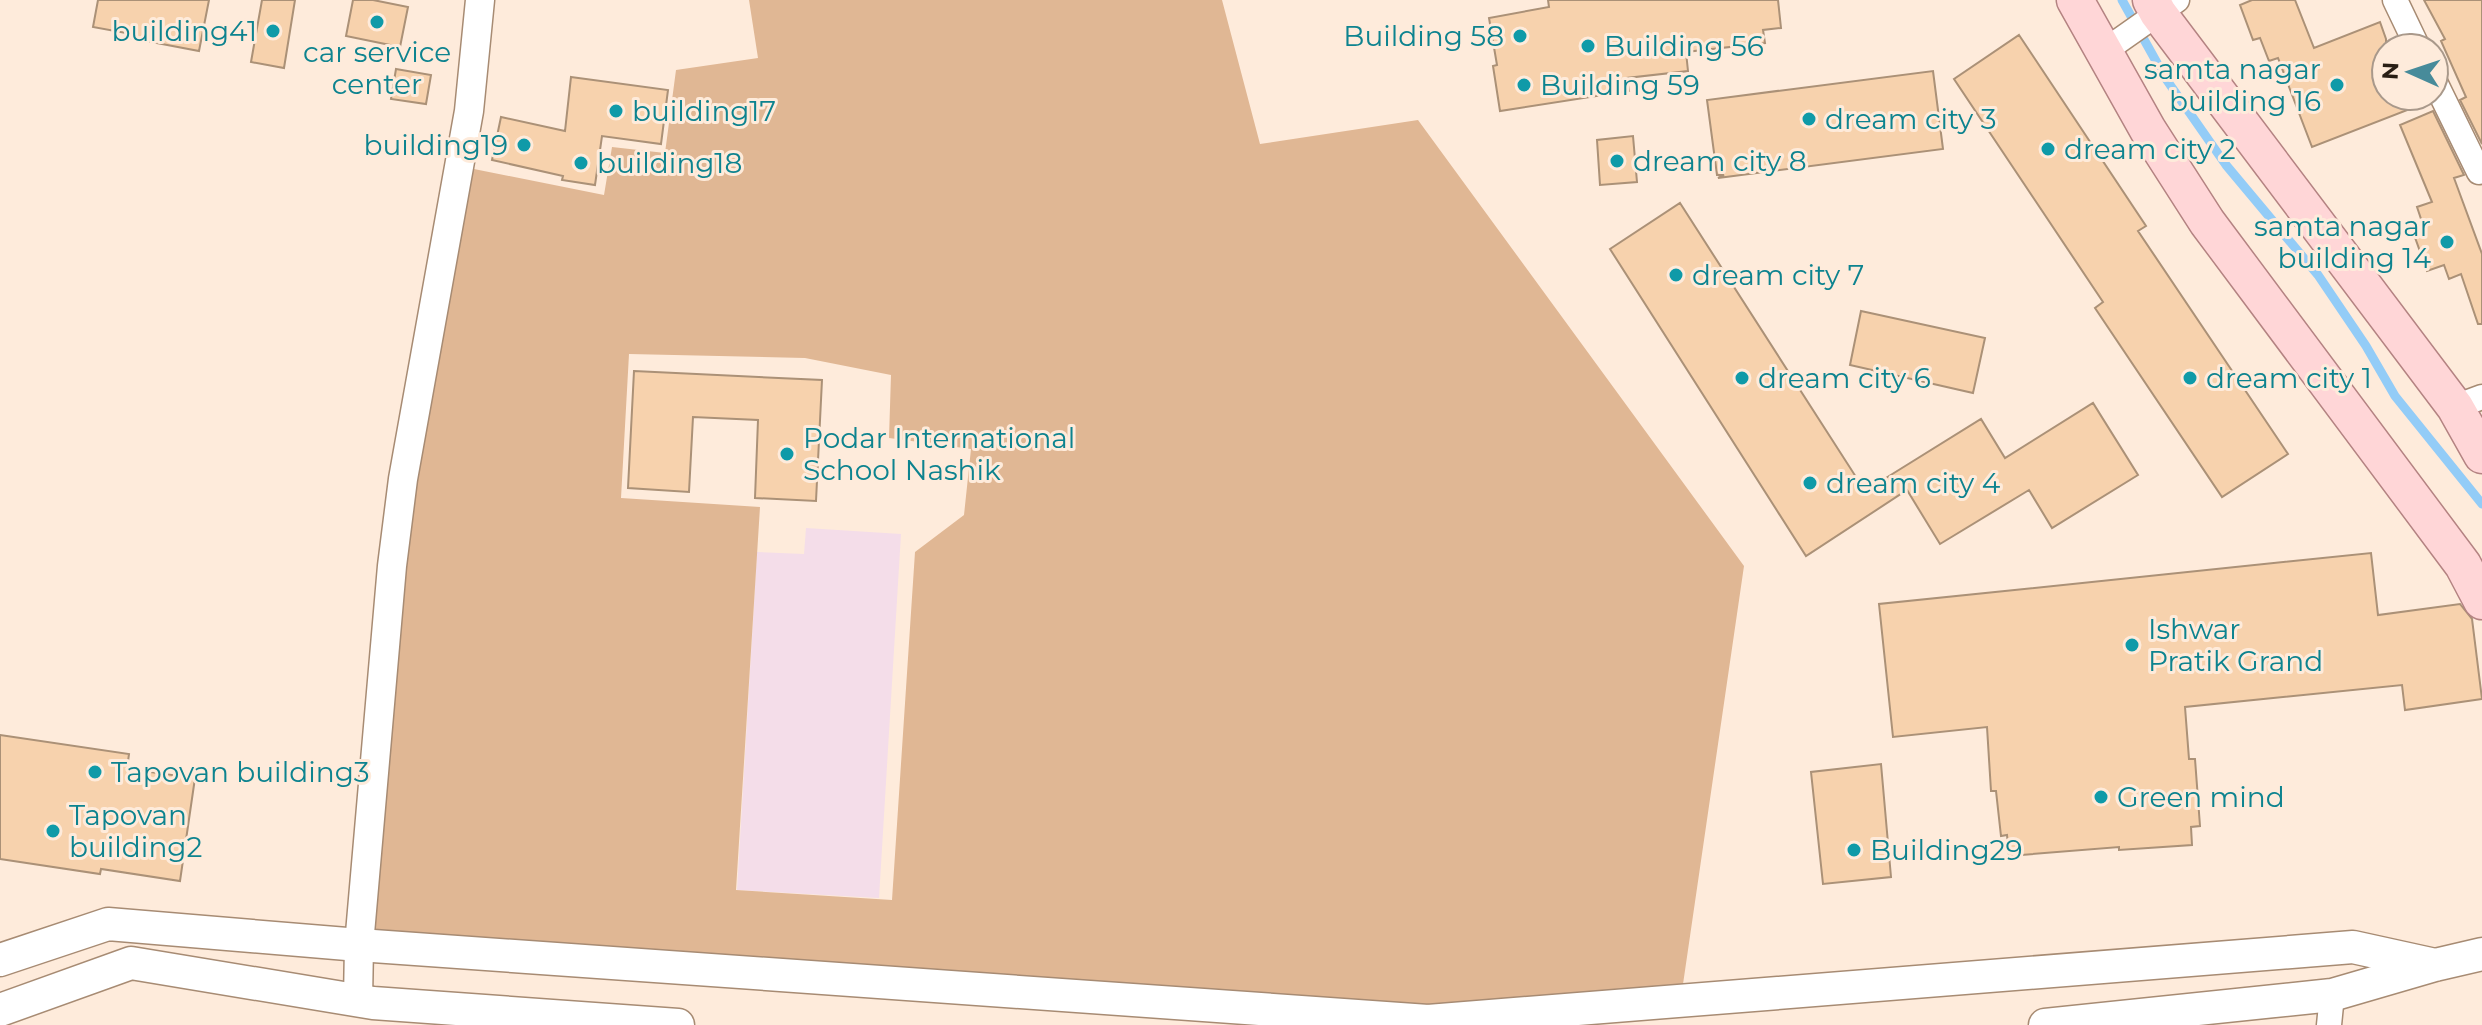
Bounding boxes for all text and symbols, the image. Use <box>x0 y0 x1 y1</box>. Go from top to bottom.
marker: car service center <box>368 13 386 31</box>
place label: building41 <box>112 14 257 48</box>
place label: Building 58 <box>1343 19 1504 53</box>
marker: building41 <box>264 22 282 40</box>
marker: Building 58 <box>1511 27 1529 45</box>
place label: Building 56 <box>1604 29 1764 63</box>
north arrow <box>2370 32 2450 112</box>
place label: car service center <box>303 35 451 101</box>
marker: Building 56 <box>1579 37 1597 55</box>
place label: samta nagar building 16 <box>2144 52 2321 118</box>
text: N <box>2377 61 2404 81</box>
place label: Building 59 <box>1540 68 1700 102</box>
marker: Building 59 <box>1515 76 1533 94</box>
marker: samta nagar building 16 <box>2328 76 2346 94</box>
place label: building17 <box>632 94 776 128</box>
marker: building17 <box>607 102 625 120</box>
place label: dream city 3 <box>1825 102 1996 136</box>
marker: dream city 3 <box>1800 110 1818 128</box>
place label: building19 <box>364 128 508 162</box>
place label: dream city 2 <box>2064 132 2236 166</box>
marker: building19 <box>515 136 533 154</box>
marker: dream city 2 <box>2039 140 2057 158</box>
place label: dream city 8 <box>1633 144 1807 178</box>
place label: building18 <box>597 146 742 180</box>
marker: dream city 8 <box>1608 152 1626 170</box>
marker: building18 <box>572 154 590 172</box>
place label: samta nagar building 14 <box>2254 209 2431 275</box>
marker: samta nagar building 14 <box>2438 233 2456 251</box>
place label: dream city 7 <box>1692 258 1864 292</box>
marker: dream city 7 <box>1667 266 1685 284</box>
place label: dream city 6 <box>1758 361 1931 395</box>
place label: dream city 1 <box>2206 361 2372 395</box>
marker: dream city 6 <box>1733 369 1751 387</box>
marker: dream city 1 <box>2181 369 2199 387</box>
place label: Podar International School Nashik <box>803 421 1075 487</box>
marker: Podar International School Nashik <box>778 445 796 463</box>
place label: dream city 4 <box>1826 466 2001 500</box>
marker: dream city 4 <box>1801 474 1819 492</box>
place label: Ishwar Pratik Grand <box>2148 612 2323 678</box>
marker: Ishwar Pratik Grand <box>2123 636 2141 654</box>
place label: Tapovan building3 <box>111 755 370 789</box>
marker: Tapovan building3 <box>86 763 104 781</box>
place label: Green mind <box>2117 780 2285 814</box>
marker: Green mind <box>2092 788 2110 806</box>
place label: Tapovan building2 <box>69 798 202 864</box>
marker: Tapovan building2 <box>44 822 62 840</box>
place label: Building29 <box>1870 833 2023 867</box>
marker: Building29 <box>1845 841 1863 859</box>

